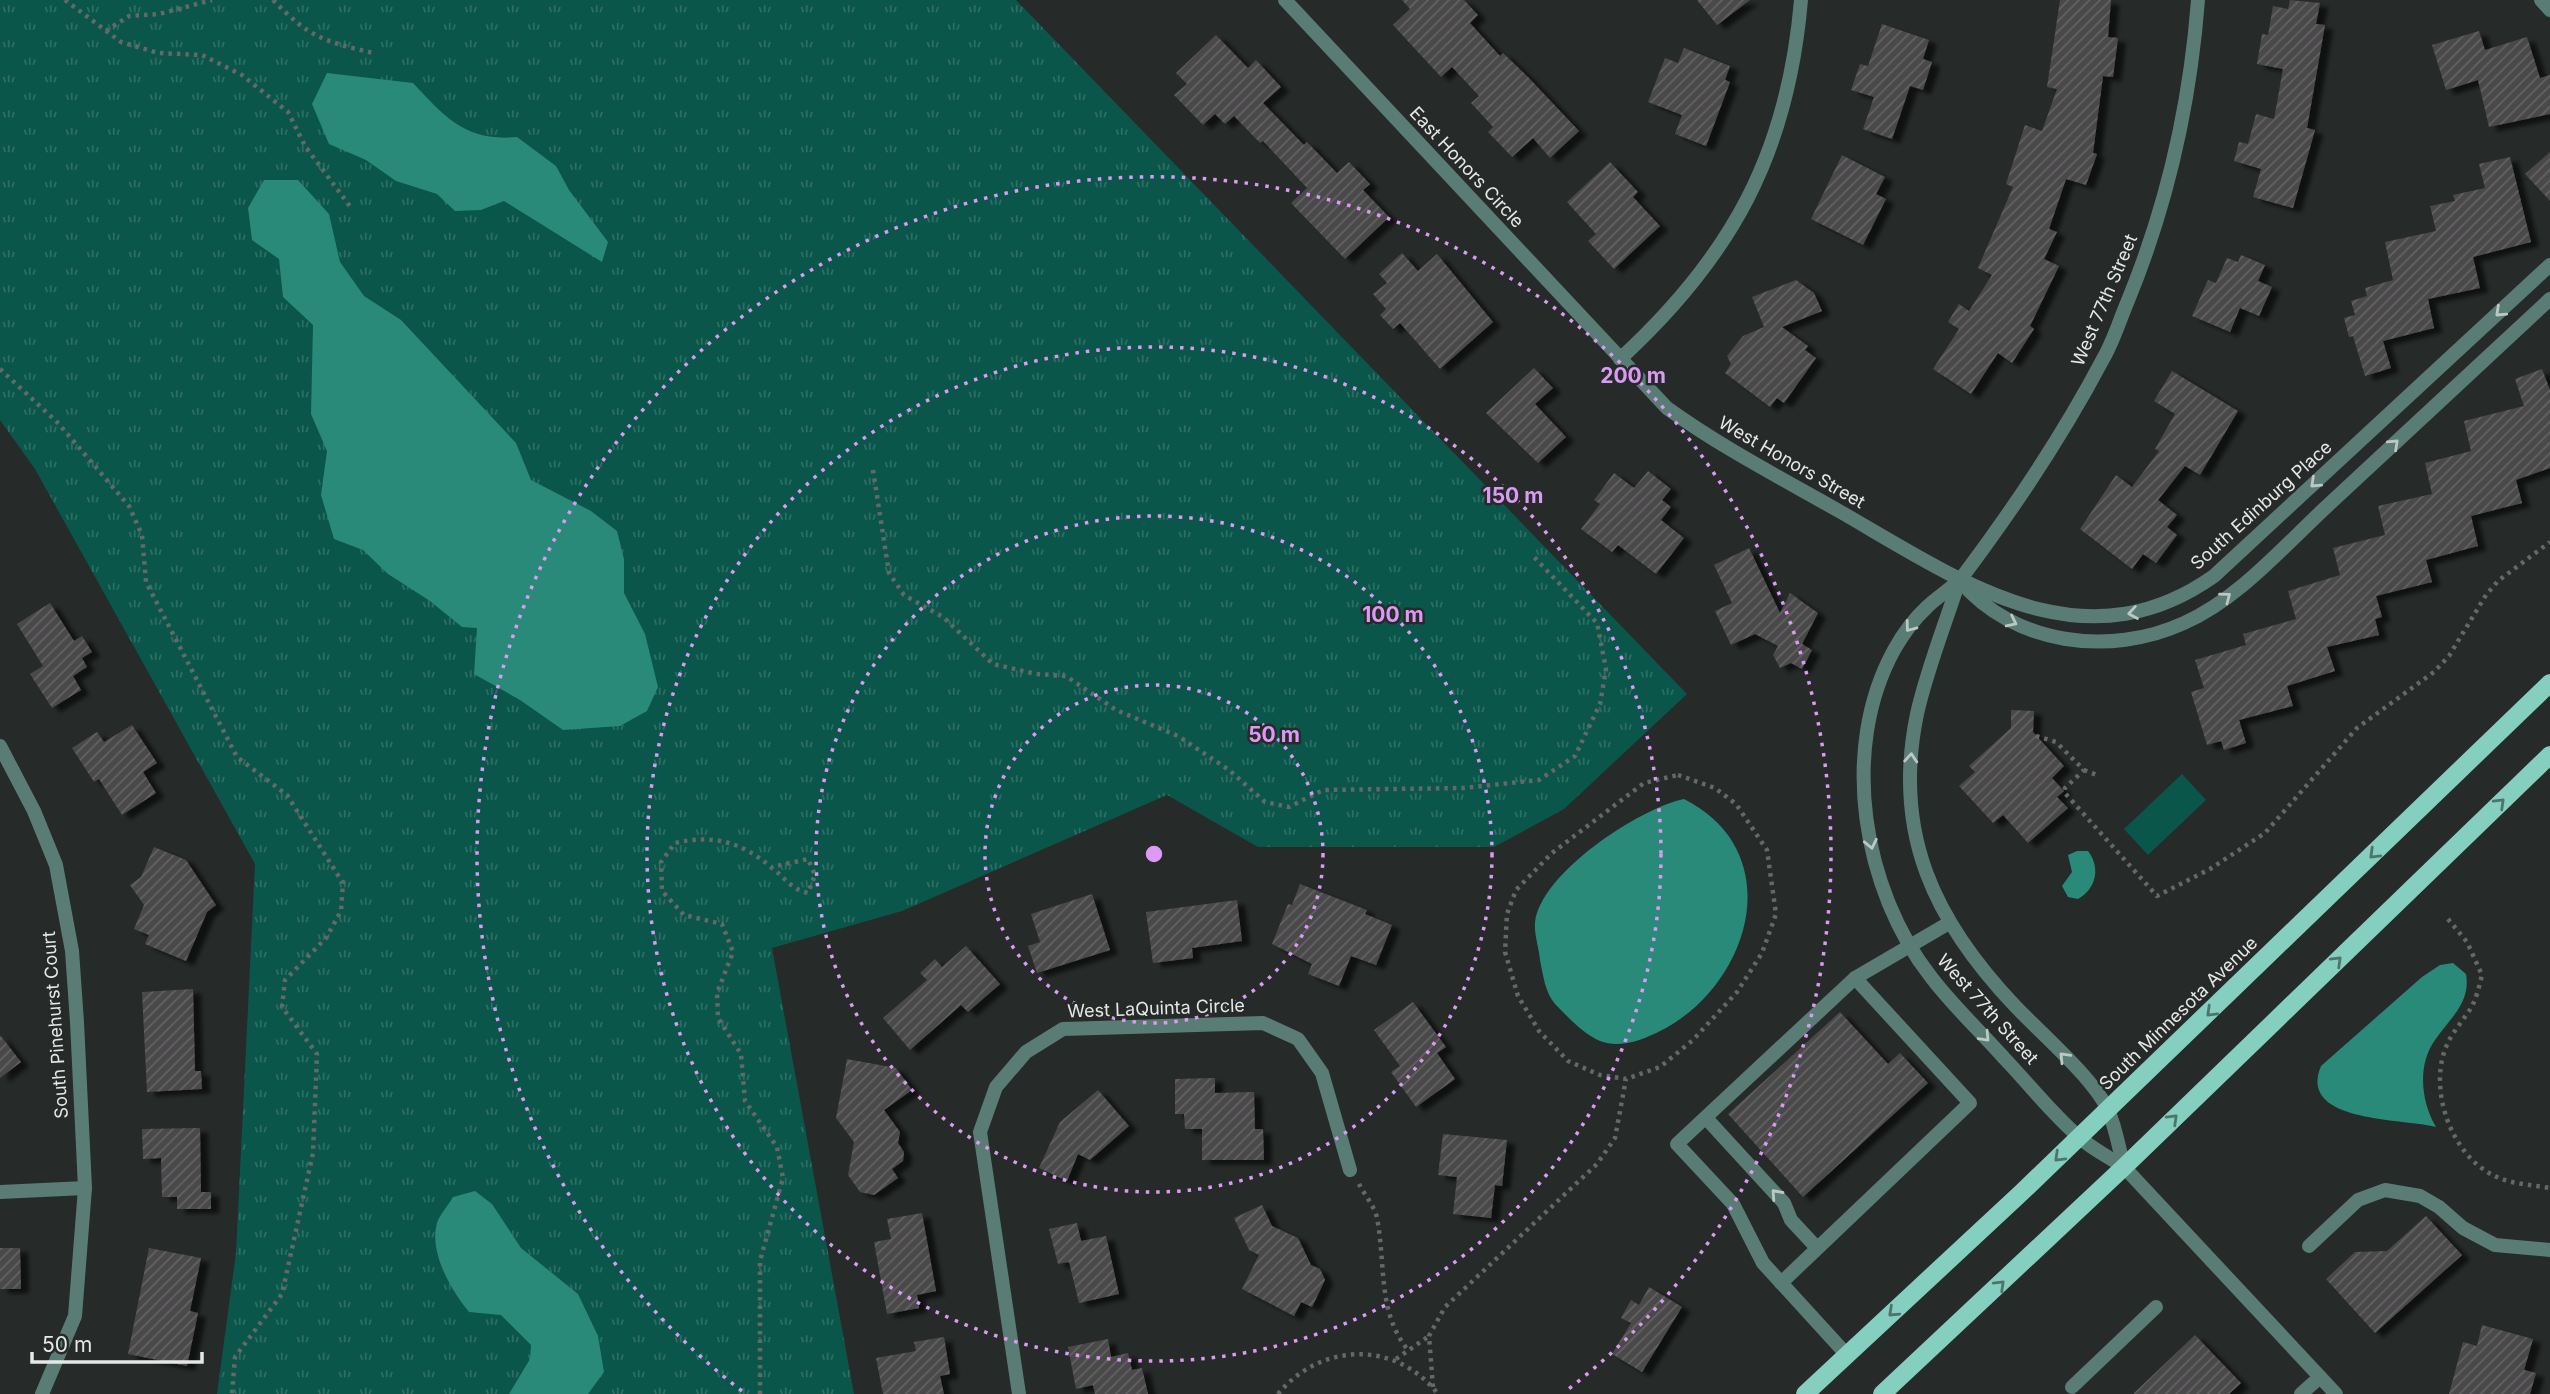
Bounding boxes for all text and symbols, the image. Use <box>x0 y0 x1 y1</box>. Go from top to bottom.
street label: East Honors Circle <box>1406 102 1528 232</box>
street label: West 77th Street <box>2067 231 2141 369</box>
one-way arrow <box>2495 304 2508 316</box>
text: 200 m <box>1600 363 1666 388</box>
street label: West Honors Street <box>1715 412 1869 513</box>
street label: South Edinburg Place <box>2186 436 2336 574</box>
one-way arrow <box>2386 439 2399 452</box>
one-way arrow <box>2310 475 2323 488</box>
text: 150 m <box>1483 483 1543 508</box>
one-way arrow <box>2218 592 2231 605</box>
text: 100 m <box>1362 602 1424 627</box>
one-way arrow <box>2127 605 2139 620</box>
one-way arrow <box>2005 614 2017 628</box>
one-way arrow <box>1906 619 1918 631</box>
text: 50 m <box>1248 722 1300 747</box>
one-way arrow <box>1903 752 1918 763</box>
one-way arrow <box>2492 799 2505 812</box>
one-way arrow <box>1863 838 1878 850</box>
centre of rings <box>1142 842 1166 866</box>
one-way arrow <box>2370 846 2383 859</box>
street label: South Pinehurst Court <box>38 931 72 1119</box>
street label: South Minnesota Avenue <box>2095 932 2261 1094</box>
street label: West 77th Street <box>1933 950 2043 1068</box>
one-way arrow <box>2329 957 2342 970</box>
street label: West LaQuinta Circle <box>1067 994 1245 1022</box>
one-way arrow <box>2206 1004 2219 1016</box>
one-way arrow <box>1976 1029 1989 1042</box>
one-way arrow <box>2060 1052 2073 1065</box>
one-way arrow <box>2165 1115 2178 1128</box>
one-way arrow <box>2054 1148 2067 1161</box>
one-way arrow <box>1772 1189 1785 1202</box>
one-way arrow <box>1992 1281 2005 1294</box>
one-way arrow <box>1888 1304 1901 1317</box>
scale bar <box>32 1320 201 1364</box>
text: 50 m <box>42 1332 92 1357</box>

